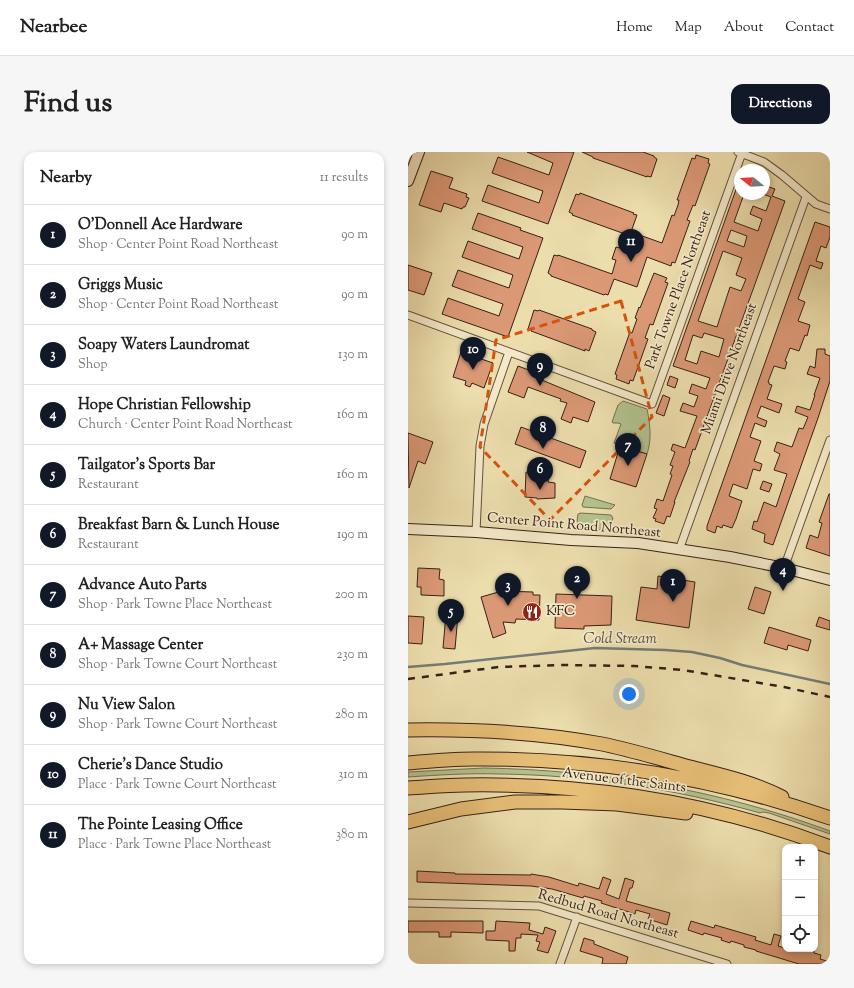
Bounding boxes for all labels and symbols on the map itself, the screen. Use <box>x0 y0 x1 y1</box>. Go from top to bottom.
north arrow <box>734 164 770 200</box>
street label: Park Towne Place Northeast <box>641 208 717 372</box>
pin: 11 <box>618 229 644 262</box>
street label: Miami Drive Northeast <box>697 300 763 438</box>
pin: 10 <box>460 337 486 370</box>
pin: 9 <box>527 353 553 386</box>
pin: 8 <box>530 416 556 449</box>
pin: 7 <box>615 433 641 466</box>
pin: 6 <box>527 457 553 490</box>
street label: Center Point Road Northeast <box>486 508 662 544</box>
pin: 4 <box>770 558 796 591</box>
pin: 2 <box>564 566 590 599</box>
pin: 1 <box>660 569 686 602</box>
pin: 3 <box>495 573 521 606</box>
pin: 5 <box>438 599 464 632</box>
restaurant icon: KFC <box>521 601 543 623</box>
place label: KFC <box>546 602 575 622</box>
water label: Cold Stream <box>583 629 657 650</box>
your location <box>619 684 639 704</box>
street label: Avenue of the Saints <box>561 763 687 799</box>
street label: Redbud Road Northeast <box>535 885 681 945</box>

